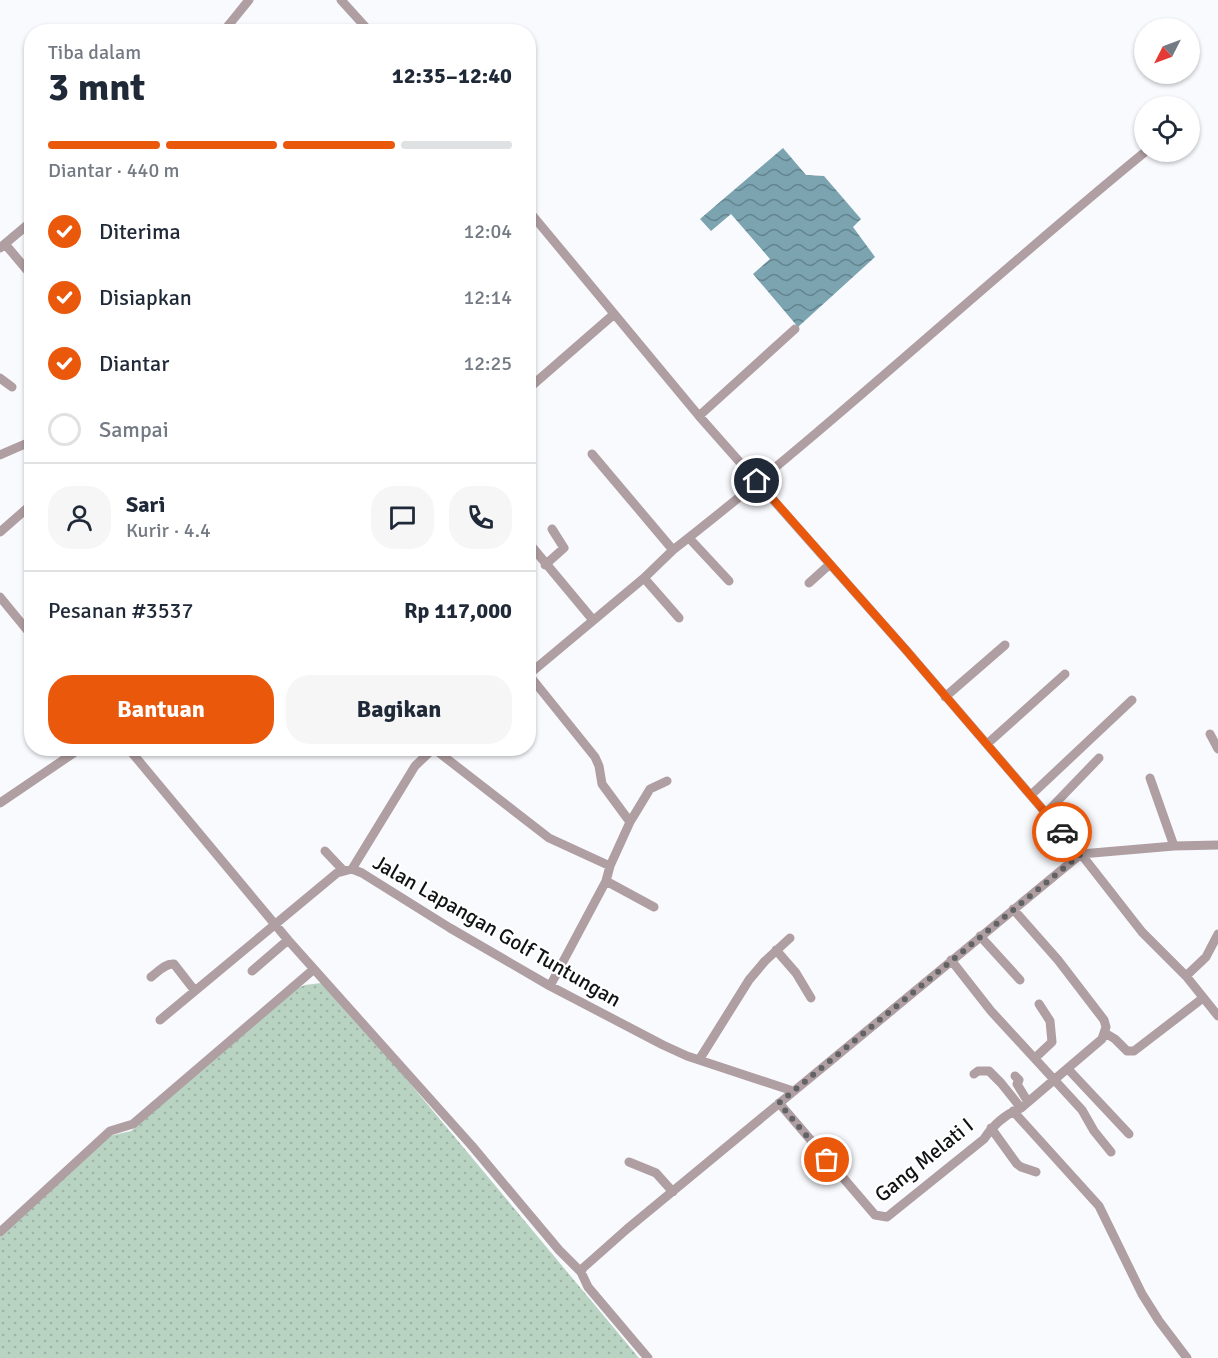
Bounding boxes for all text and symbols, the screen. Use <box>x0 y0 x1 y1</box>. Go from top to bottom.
north arrow <box>1134 18 1200 84</box>
map controls <box>1134 18 1200 162</box>
text: Tiba dalam <box>48 40 141 65</box>
text: 12:35–12:40 <box>392 62 512 89</box>
text: 3 mnt <box>48 63 145 111</box>
button: locate <box>1134 96 1200 162</box>
text: Diantar · 440 m <box>48 158 180 183</box>
icon: check <box>48 215 81 248</box>
text: Diterima <box>99 218 181 245</box>
text: 12:04 <box>463 219 512 244</box>
icon: check <box>48 281 81 314</box>
text: Disiapkan <box>99 284 192 311</box>
text: 12:14 <box>463 285 512 310</box>
icon: check <box>48 347 81 380</box>
text: Diantar <box>99 350 169 377</box>
text: 12:25 <box>463 351 512 376</box>
text: Sampai <box>99 416 169 443</box>
pin <box>731 455 782 506</box>
icon: home <box>740 464 773 497</box>
button: person <box>48 486 111 549</box>
button: chat <box>371 486 434 549</box>
button: phone <box>449 486 512 549</box>
text: Sari <box>126 491 165 518</box>
text: Kurir · 4.4 <box>126 518 211 543</box>
text: Pesanan #3537 <box>48 597 193 624</box>
text: Rp 117,000 <box>404 597 512 624</box>
button: Bantuan <box>48 675 274 744</box>
button: Bagikan <box>286 675 512 744</box>
courier <box>1032 802 1092 862</box>
icon: car <box>1046 816 1079 849</box>
street label: Jalan Lapangan Golf Tuntungan <box>368 849 626 1013</box>
street label: Gang Melati I <box>869 1112 979 1208</box>
pin <box>801 1134 852 1185</box>
icon: bag <box>810 1143 843 1176</box>

